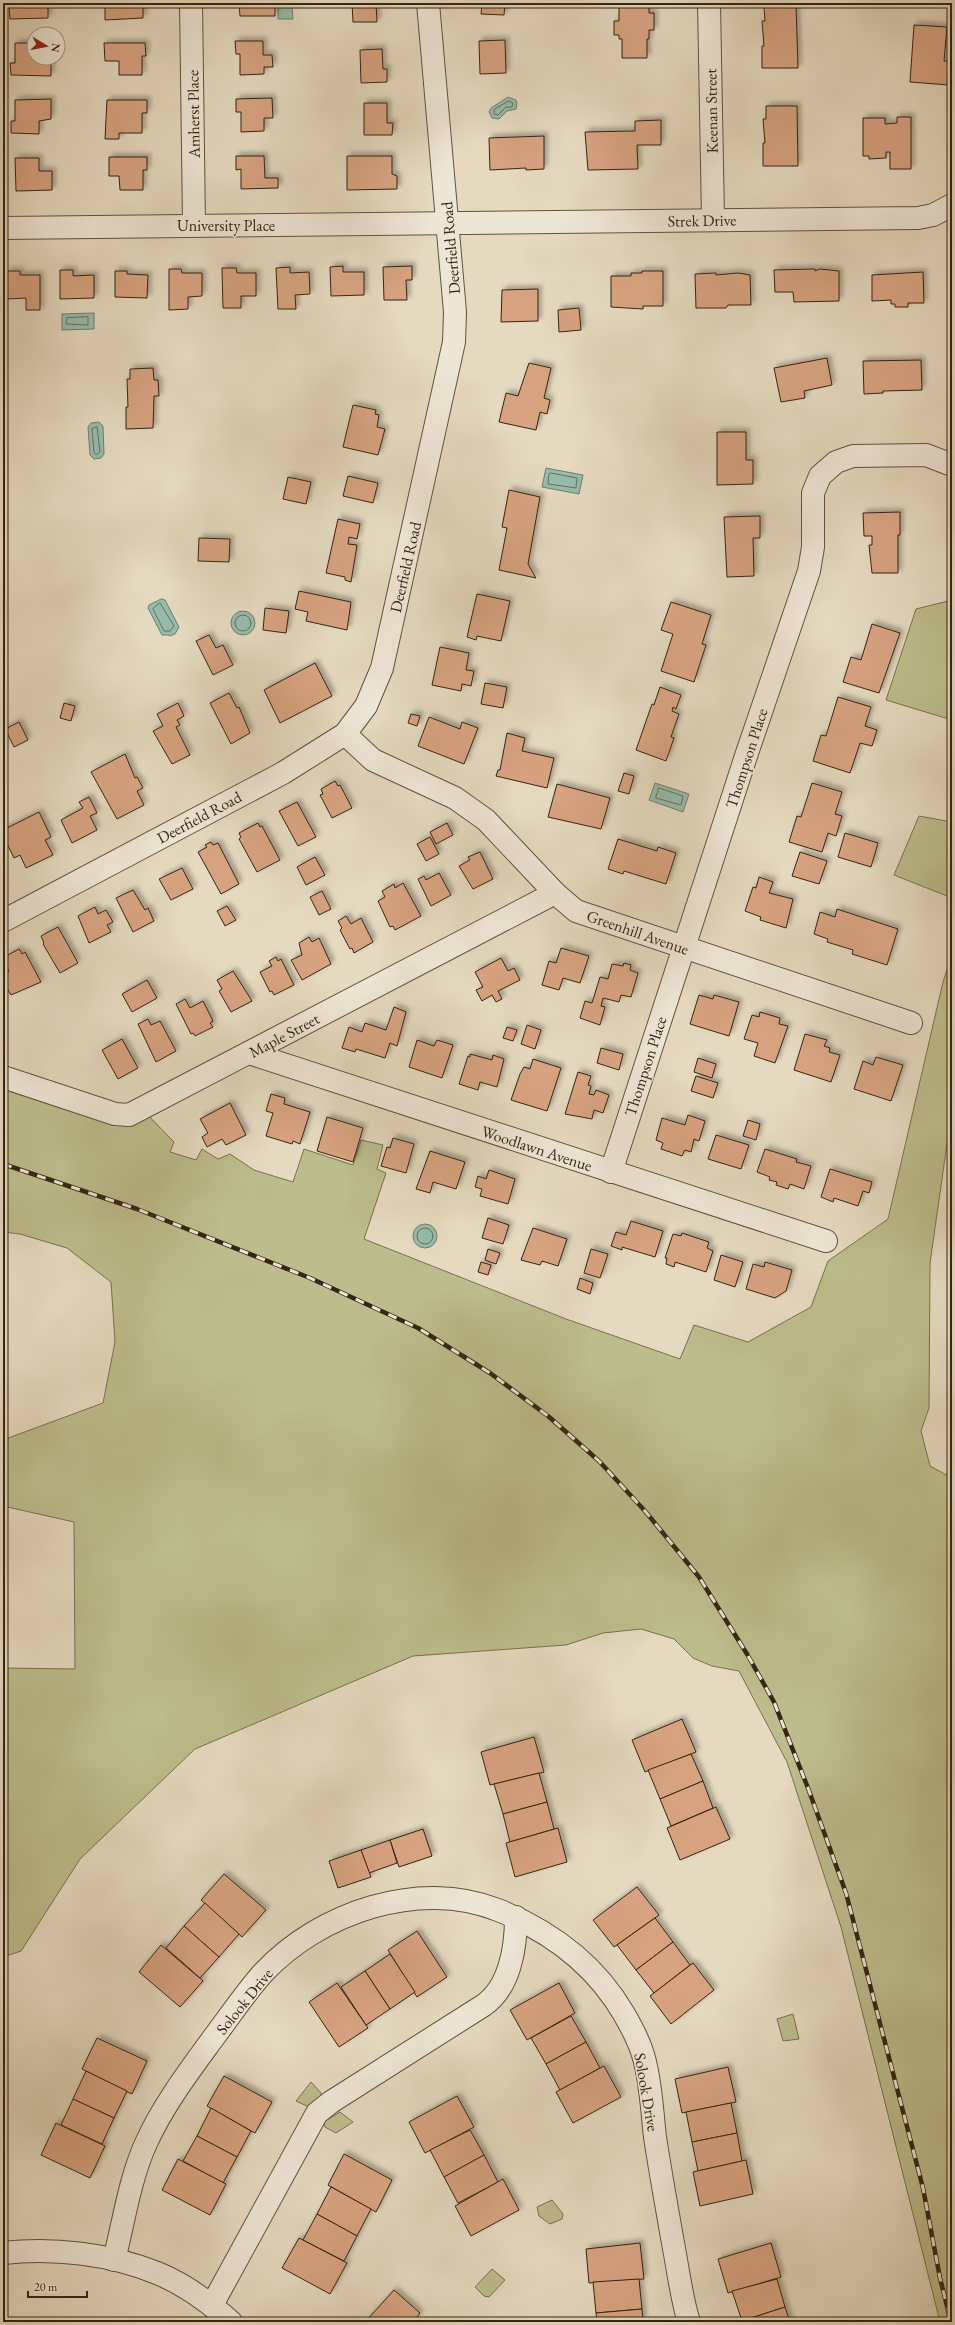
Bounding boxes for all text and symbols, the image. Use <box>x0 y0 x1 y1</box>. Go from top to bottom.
north arrow <box>26 26 66 66</box>
text: N <box>48 42 64 53</box>
street label: Keenan Street <box>700 68 723 154</box>
street label: Amherst Place <box>182 70 205 159</box>
street label: Deerfield Road <box>436 200 465 295</box>
street label: Strek Drive <box>667 209 737 232</box>
street label: University Place <box>177 215 275 236</box>
street label: Deerfield Road <box>385 519 426 615</box>
street label: Thompson Place <box>720 706 773 811</box>
street label: Deerfield Road <box>153 786 246 849</box>
street label: Greenhill Avenue <box>584 905 692 960</box>
street label: Maple Street <box>245 1008 323 1063</box>
street label: Thompson Place <box>619 1014 672 1119</box>
street label: Woodlawn Avenue <box>479 1121 595 1176</box>
street label: Solook Drive <box>211 1964 278 2039</box>
street label: Solook Drive <box>629 2051 664 2133</box>
scale bar <box>28 2273 87 2299</box>
text: 20 m <box>34 2279 58 2295</box>

